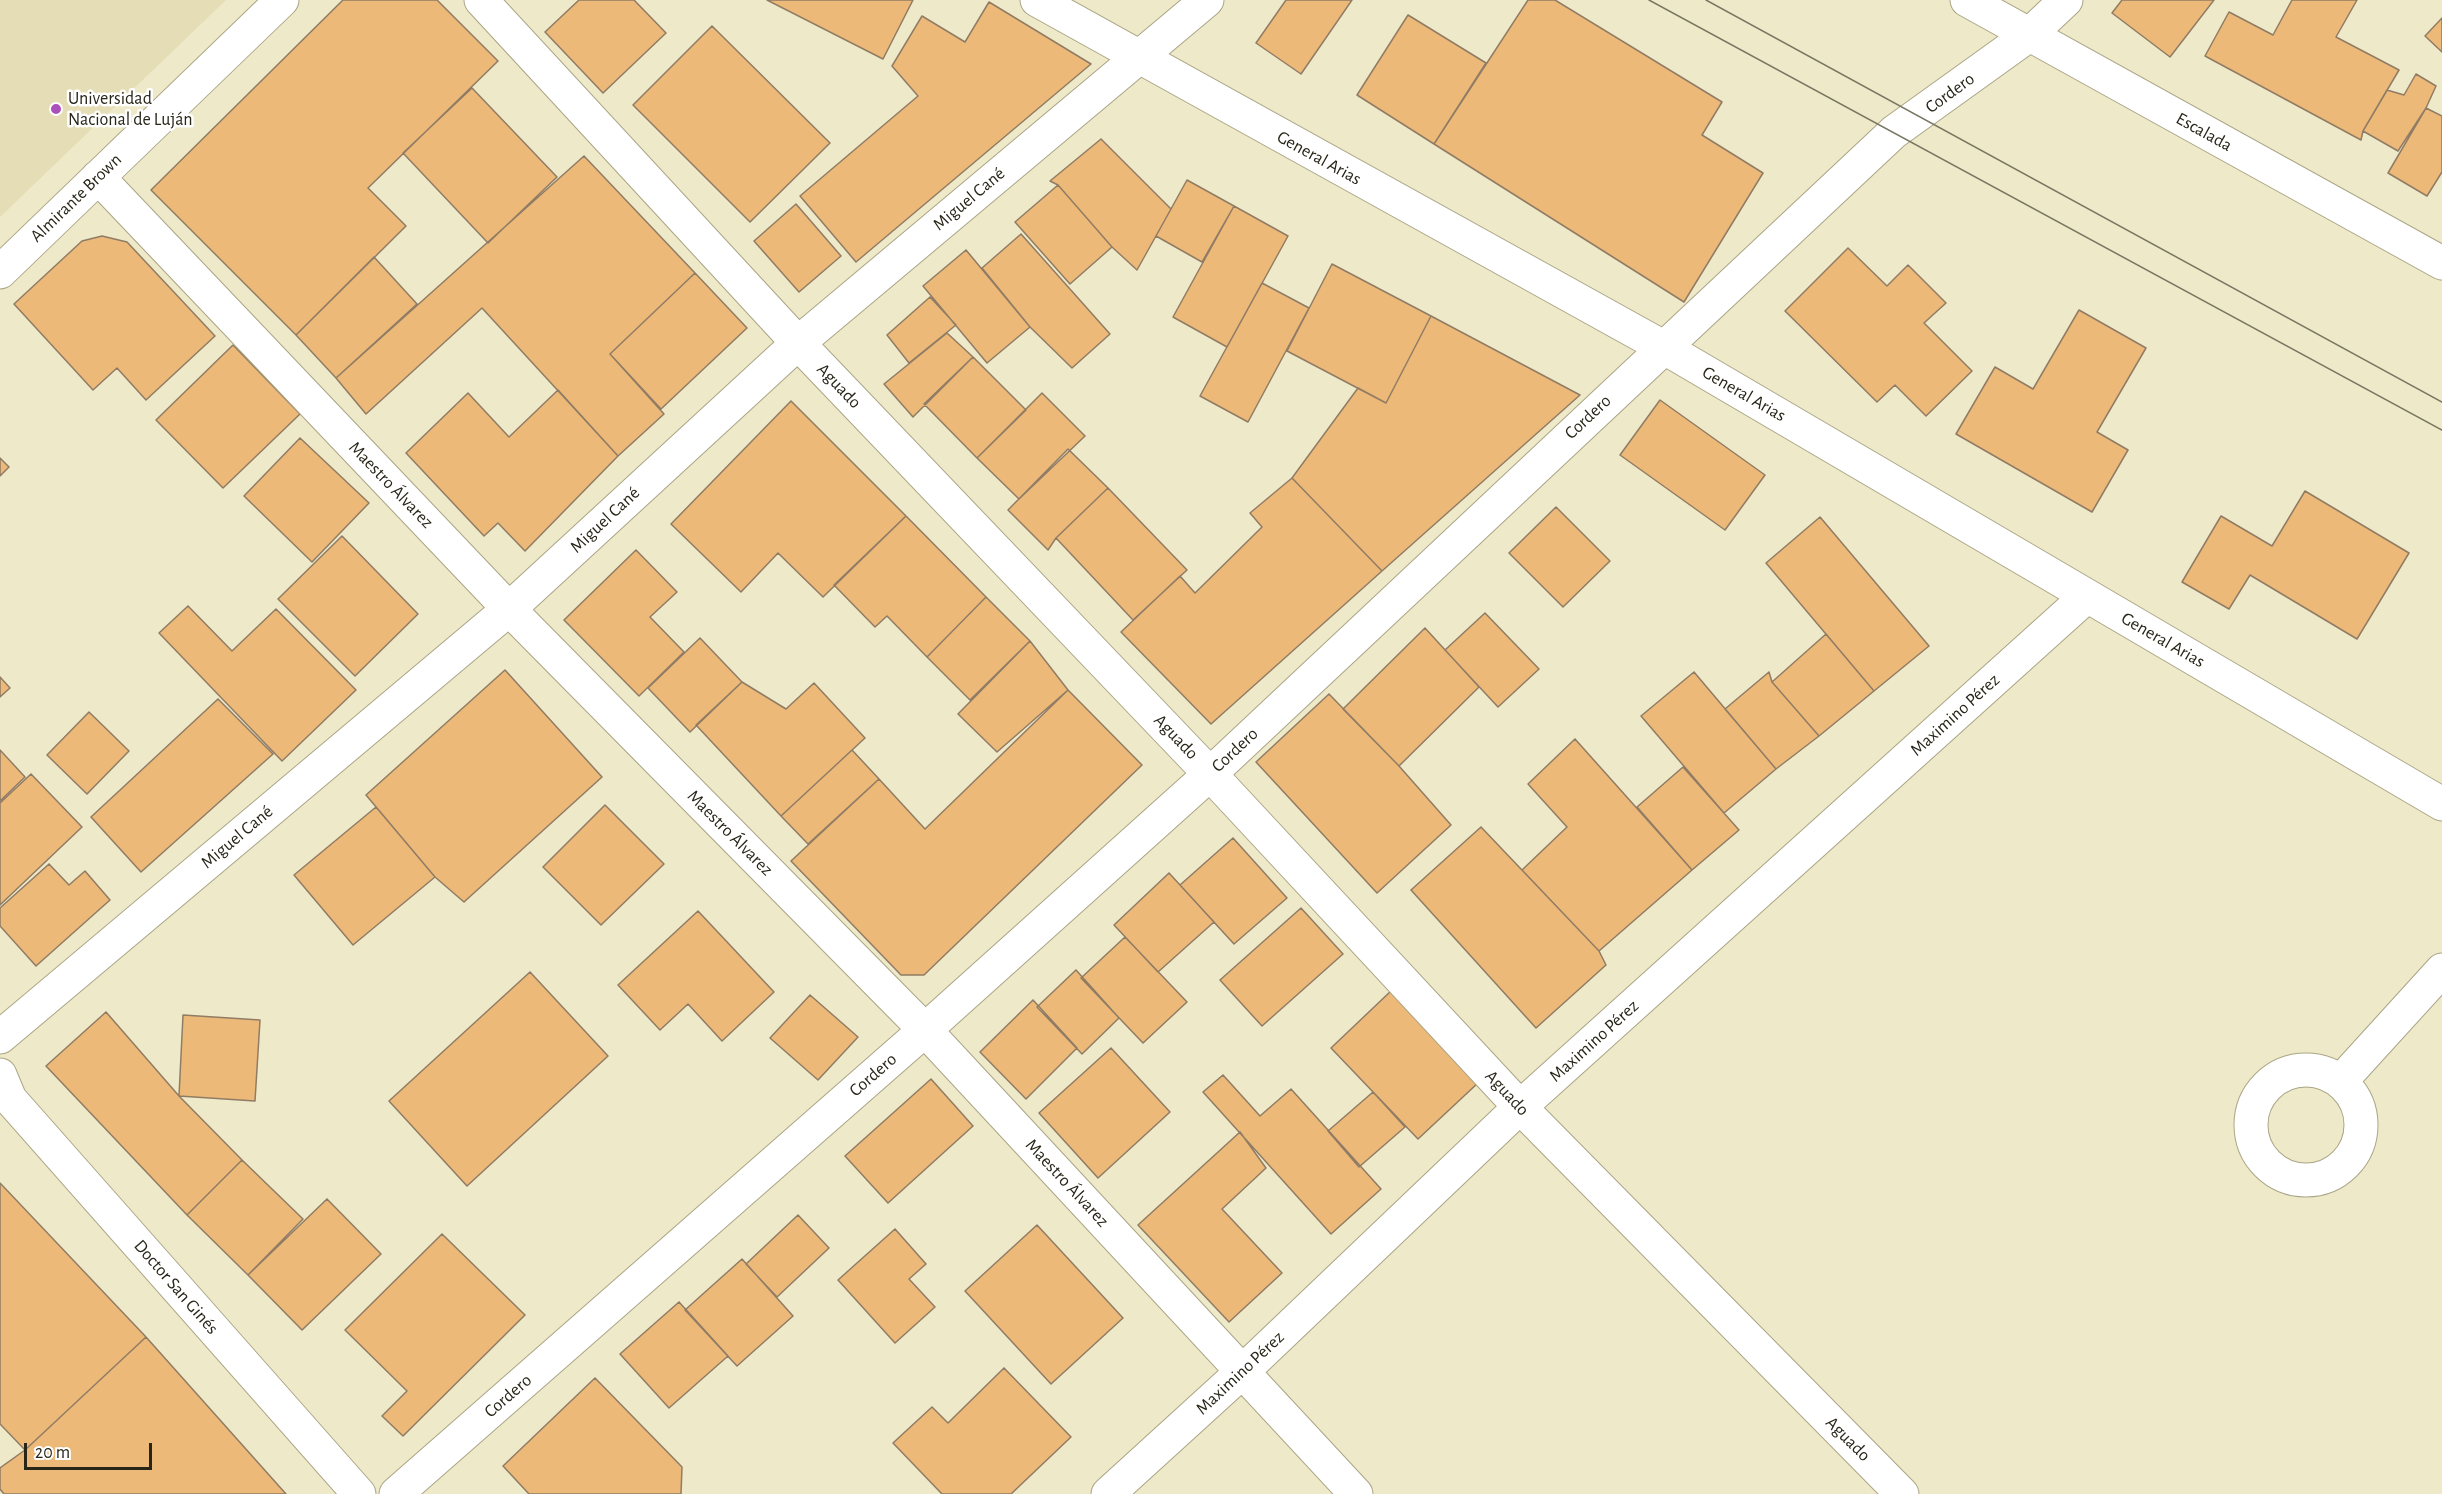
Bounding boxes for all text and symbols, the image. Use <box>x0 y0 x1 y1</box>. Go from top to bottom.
street label: Cordero <box>1921 68 1979 118</box>
place label: Universidad Nacional de Luján <box>68 88 193 130</box>
marker: Universidad Nacional de Luján <box>49 102 63 116</box>
street label: Escalada <box>2172 108 2236 156</box>
street label: General Arias <box>1273 126 1365 190</box>
street label: Almirante Brown <box>26 149 126 247</box>
street label: Miguel Cané <box>929 163 1009 235</box>
street label: Aguado <box>812 359 866 413</box>
street label: General Arias <box>1698 361 1790 427</box>
street label: Cordero <box>1560 390 1616 444</box>
street label: Maestro Álvarez <box>344 437 438 533</box>
street label: Miguel Cané <box>566 482 644 558</box>
street label: General Arias <box>2117 607 2209 673</box>
street label: Maximino Pérez <box>1906 669 2004 761</box>
street label: Aguado <box>1149 710 1203 764</box>
street label: Cordero <box>1207 723 1263 777</box>
street label: Maestro Álvarez <box>683 786 777 880</box>
street label: Miguel Cané <box>197 801 277 873</box>
street label: Maximino Pérez <box>1545 995 1643 1087</box>
street label: Cordero <box>845 1049 901 1101</box>
street label: Aguado <box>1480 1066 1534 1120</box>
street label: Maestro Álvarez <box>1021 1135 1113 1231</box>
street label: Doctor San Ginés <box>129 1235 223 1339</box>
street label: Maximino Pérez <box>1191 1327 1289 1419</box>
street label: Cordero <box>480 1370 536 1422</box>
street label: Aguado <box>1821 1412 1875 1466</box>
scale bar <box>27 1431 154 1469</box>
text: 20 m <box>35 1444 70 1462</box>

